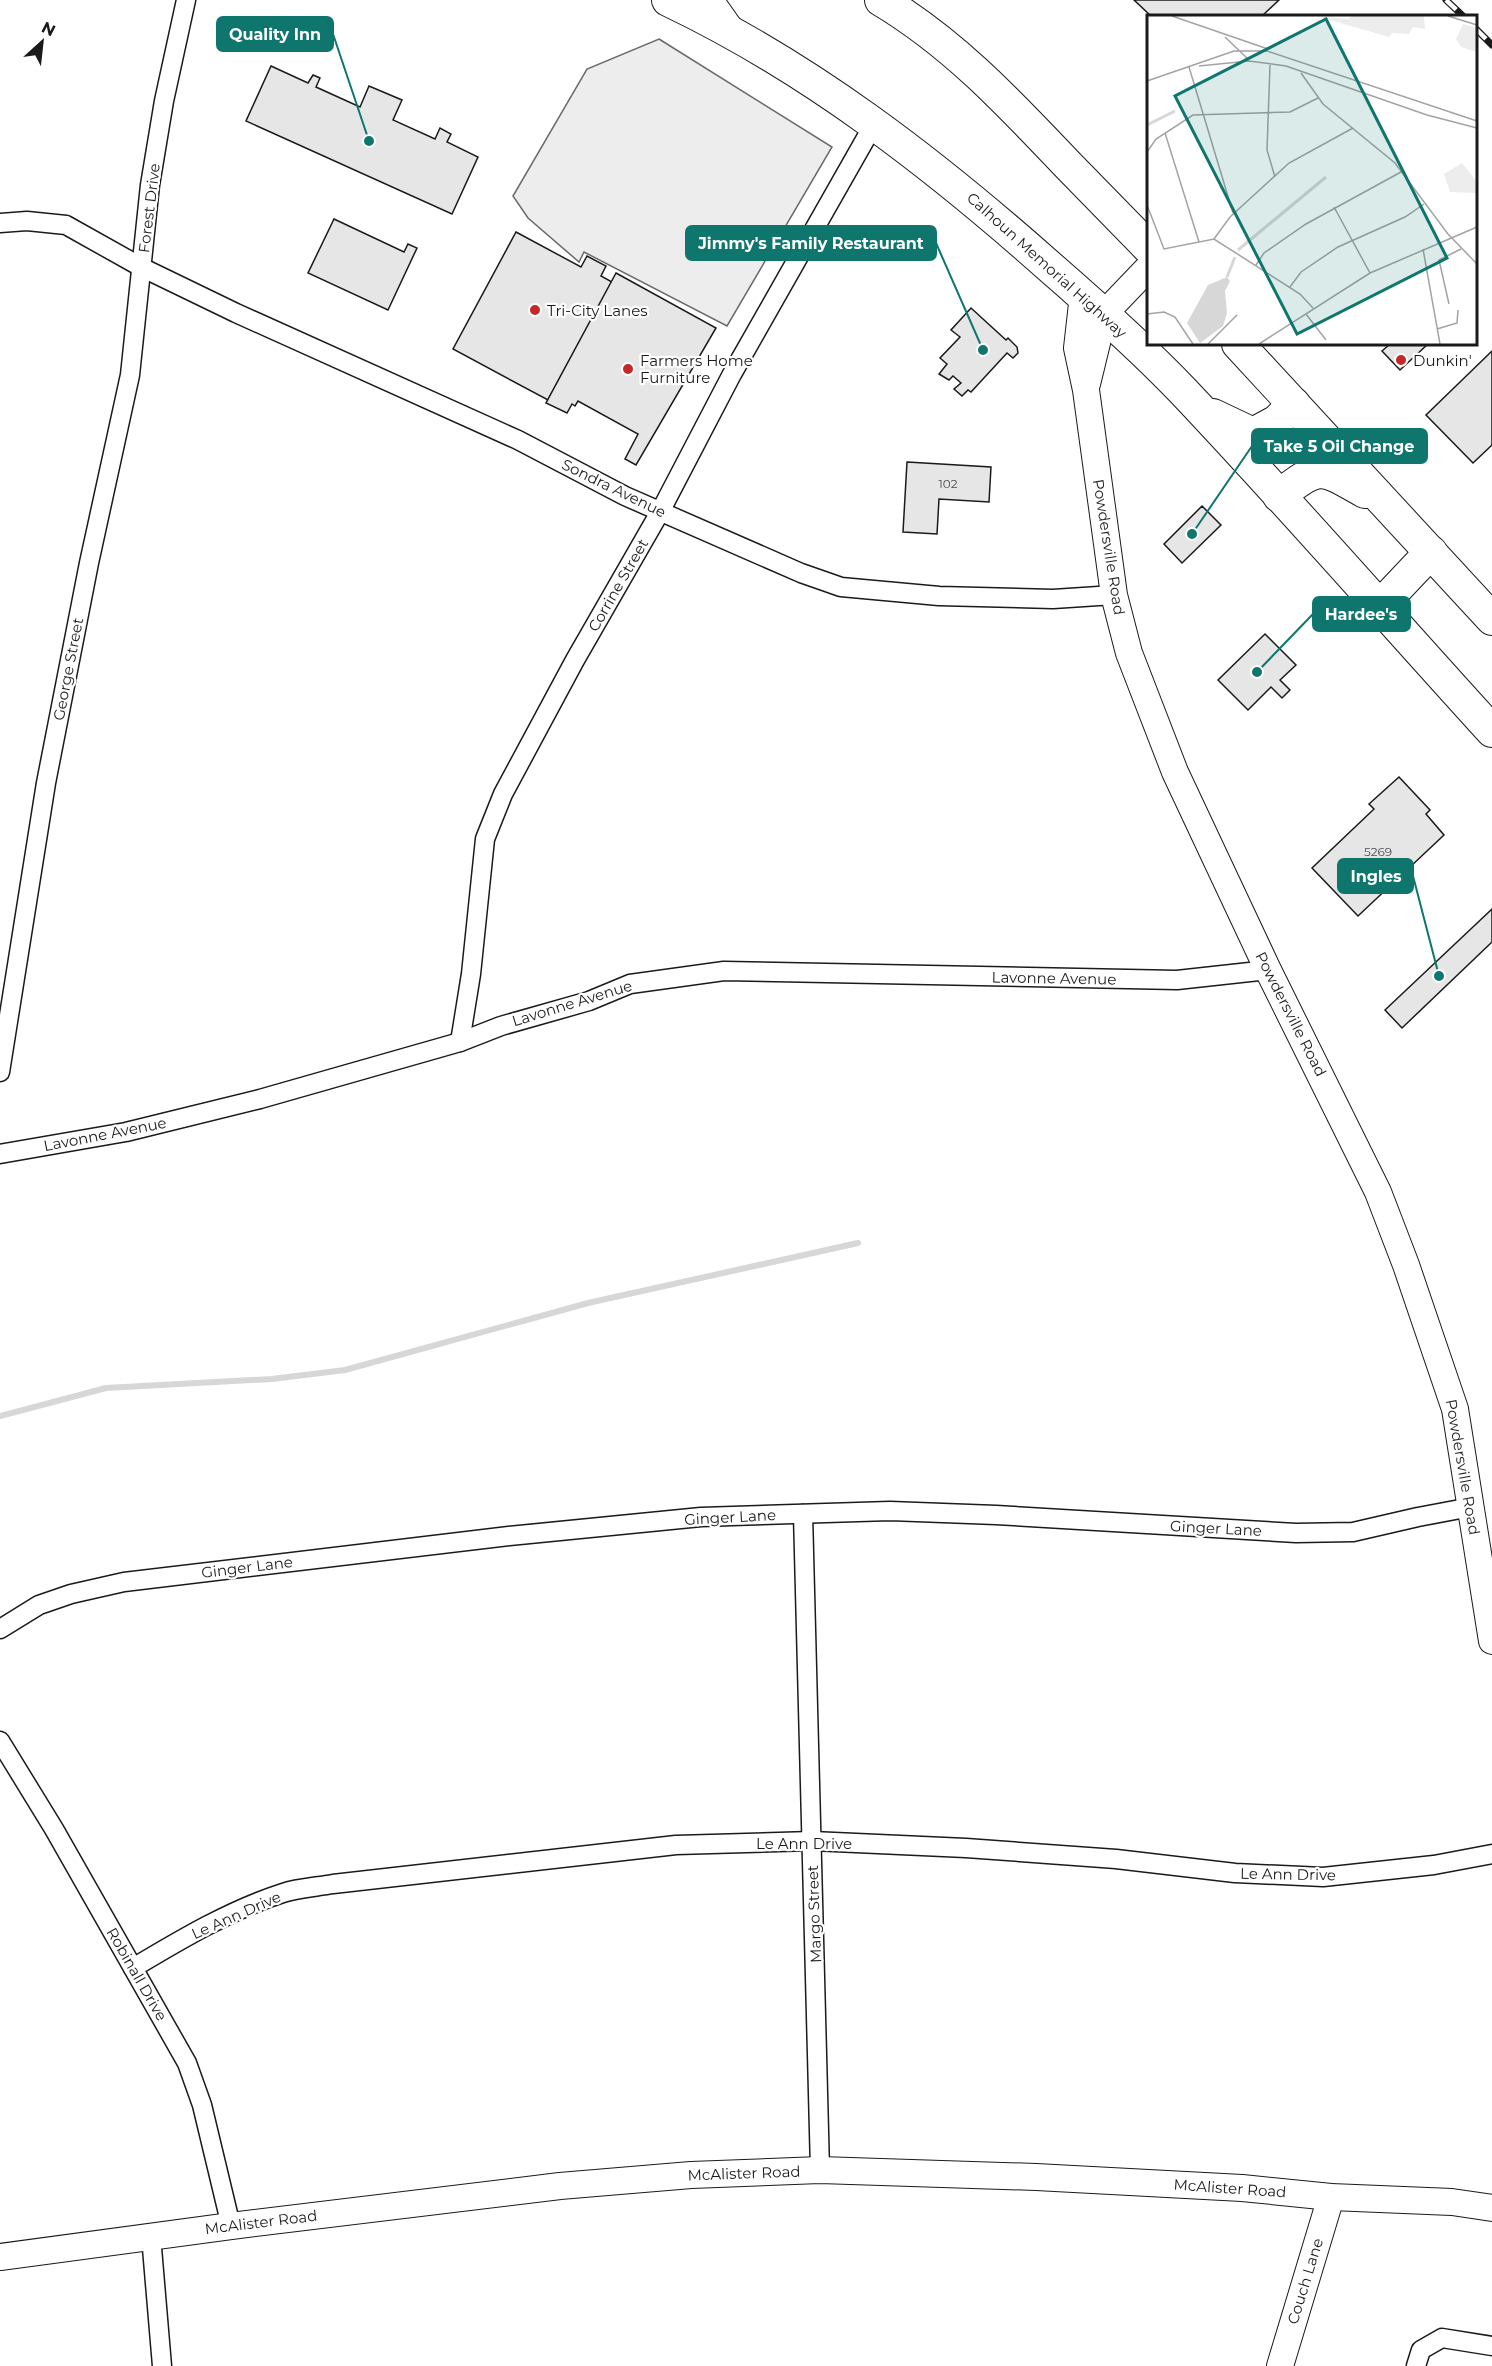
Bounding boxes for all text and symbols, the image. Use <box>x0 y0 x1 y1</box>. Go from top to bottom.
north arrow <box>12 12 72 72</box>
inset map <box>1147 15 1477 345</box>
callout: Quality Inn <box>217 17 333 51</box>
text: N <box>39 18 59 40</box>
text: Quality Inn <box>229 25 321 44</box>
street label: Forest Drive <box>134 162 164 254</box>
street label: Calhoun Memorial Highway <box>963 188 1132 342</box>
callout: Jimmy's Family Restaurant <box>686 226 936 260</box>
text: Jimmy's Family Restaurant <box>697 234 924 253</box>
place label: Tri-City Lanes <box>547 301 648 320</box>
marker: Tri-City Lanes <box>528 303 542 317</box>
place label: Farmers Home Furniture <box>640 351 753 387</box>
place label: Dunkin' <box>1413 351 1472 370</box>
marker: Dunkin' <box>1394 353 1408 367</box>
marker: Farmers Home Furniture <box>621 362 635 376</box>
callout: Take 5 Oil Change <box>1252 429 1427 463</box>
text: Take 5 Oil Change <box>1264 437 1414 456</box>
street label: Sondra Avenue <box>559 455 669 521</box>
house number: 102 <box>938 476 958 491</box>
street label: Powdersville Road <box>1089 478 1129 616</box>
street label: Corrine Street <box>584 535 652 635</box>
callout: Hardee's <box>1313 597 1410 631</box>
text: Hardee's <box>1325 605 1398 624</box>
street label: George Street <box>49 616 87 722</box>
house number: 5269 <box>1364 844 1392 859</box>
callout: Ingles <box>1338 859 1413 893</box>
text: Ingles <box>1351 867 1402 886</box>
street label: Powdersville Road <box>1251 948 1331 1080</box>
street label: Lavonne Avenue <box>991 967 1117 989</box>
street label: Lavonne Avenue <box>510 976 634 1030</box>
street label: Lavonne Avenue <box>42 1113 168 1155</box>
street label: Powdersville Road <box>1442 1398 1484 1536</box>
street label: Ginger Lane <box>684 1505 776 1529</box>
street label: Ginger Lane <box>1170 1516 1262 1540</box>
street label: Ginger Lane <box>200 1552 294 1582</box>
street label: Le Ann Drive <box>756 1834 852 1853</box>
street label: Le Ann Drive <box>1240 1864 1336 1884</box>
street label: Margo Street <box>803 1865 825 1963</box>
street label: Le Ann Drive <box>188 1887 284 1943</box>
street label: Robinall Drive <box>103 1924 171 2024</box>
street label: McAlister Road <box>687 2162 801 2184</box>
street label: McAlister Road <box>1173 2175 1287 2201</box>
street label: McAlister Road <box>204 2206 318 2238</box>
street label: Couch Lane <box>1283 2236 1327 2326</box>

